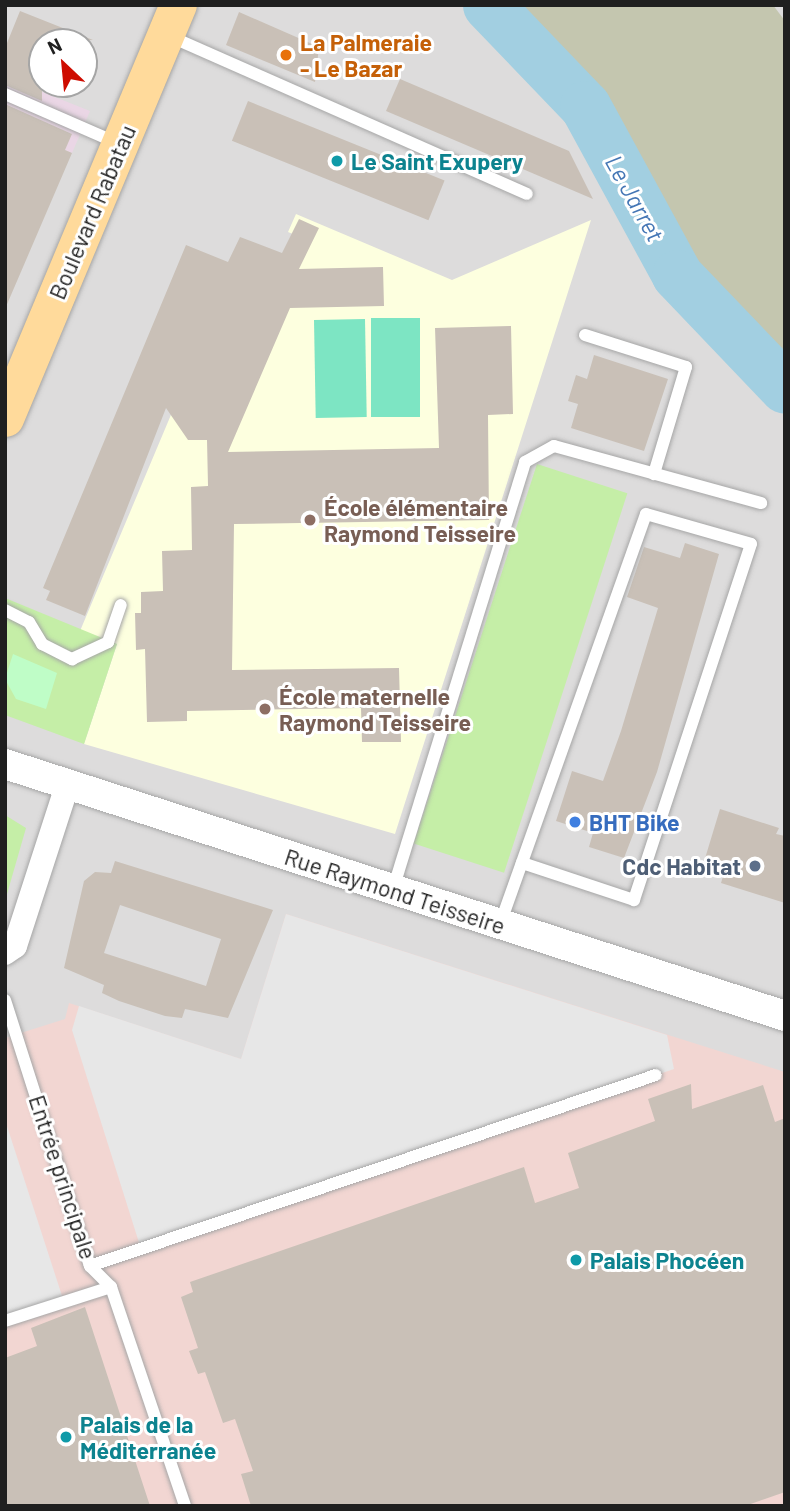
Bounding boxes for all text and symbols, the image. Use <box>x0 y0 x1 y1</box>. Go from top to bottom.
north arrow <box>28 28 98 98</box>
place label: La Palmeraie - Le Bazar <box>300 28 432 82</box>
text: N <box>44 32 65 59</box>
marker: La Palmeraie - Le Bazar <box>278 47 294 63</box>
street label: Boulevard Rabatau <box>43 121 141 303</box>
place label: Le Saint Exupery <box>351 147 523 175</box>
water label: Le Jarret <box>600 150 670 246</box>
marker: Le Saint Exupery <box>329 153 345 169</box>
place label: École élémentaire Raymond Teisseire <box>324 493 516 547</box>
marker: École élémentaire Raymond Teisseire <box>302 512 318 528</box>
place label: École maternelle Raymond Teisseire <box>279 682 471 736</box>
marker: École maternelle Raymond Teisseire <box>257 701 273 717</box>
place label: BHT Bike <box>589 808 680 836</box>
marker: BHT Bike <box>567 814 583 830</box>
street label: Rue Raymond Teisseire <box>281 842 509 940</box>
place label: Cdc Habitat <box>622 852 741 880</box>
marker: Cdc Habitat <box>747 858 763 874</box>
street label: Entrée principale <box>23 1091 103 1263</box>
place label: Palais Phocéen <box>590 1246 744 1274</box>
marker: Palais Phocéen <box>568 1252 584 1268</box>
place label: Palais de la Méditerranée <box>80 1410 216 1464</box>
marker: Palais de la Méditerranée <box>58 1429 74 1445</box>

